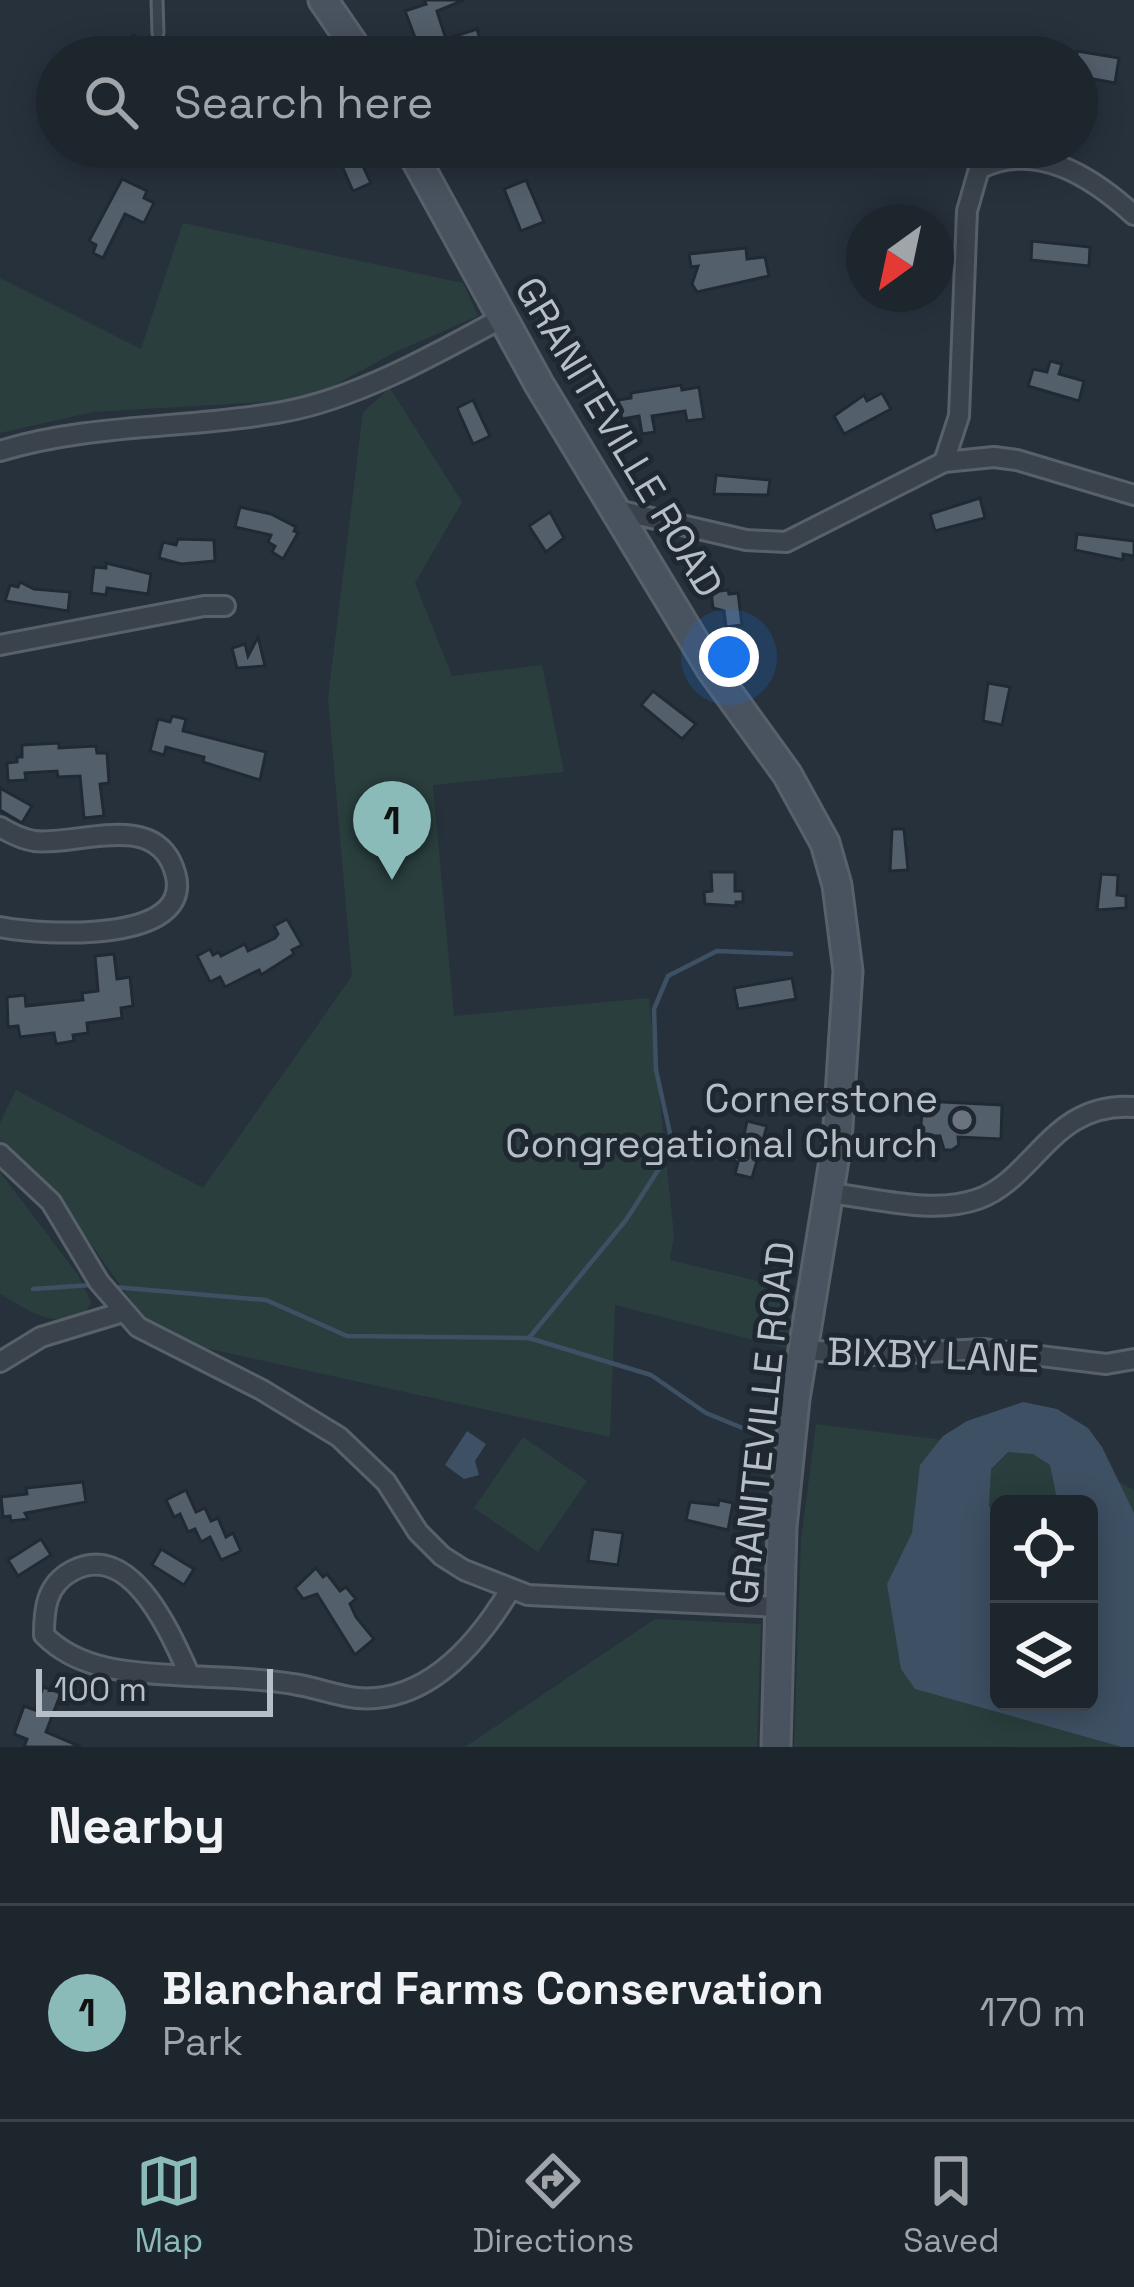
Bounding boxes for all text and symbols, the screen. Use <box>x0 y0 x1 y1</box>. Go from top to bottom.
search box <box>36 36 1098 168</box>
icon: search <box>78 69 144 135</box>
text: Search here <box>174 74 433 131</box>
north arrow <box>846 204 954 312</box>
street label: GRANITEVILLE ROAD <box>504 268 734 606</box>
your location <box>699 627 759 687</box>
pin: 1 <box>353 781 431 880</box>
place label: Cornerstone Congregational Church <box>505 1074 938 1168</box>
marker: Cornerstone Congregational Church <box>949 1107 975 1133</box>
street label: GRANITEVILLE ROAD <box>719 1239 805 1607</box>
street label: BIXBY LANE <box>826 1327 1040 1383</box>
map controls <box>990 1495 1098 1711</box>
button: locate <box>990 1495 1098 1603</box>
button: layers <box>990 1603 1098 1711</box>
scale bar <box>36 1663 273 1716</box>
text: 100 m <box>54 1669 147 1711</box>
text: Nearby <box>48 1793 225 1858</box>
text: Blanchard Farms Conservation <box>162 1960 824 2017</box>
text: 1 <box>78 1988 96 2037</box>
text: 170 m <box>979 1988 1086 2037</box>
text: Park <box>162 2017 243 2066</box>
tab: Map <box>135 2148 203 2262</box>
tab: Directions <box>472 2148 634 2262</box>
tab: Saved <box>903 2148 999 2262</box>

